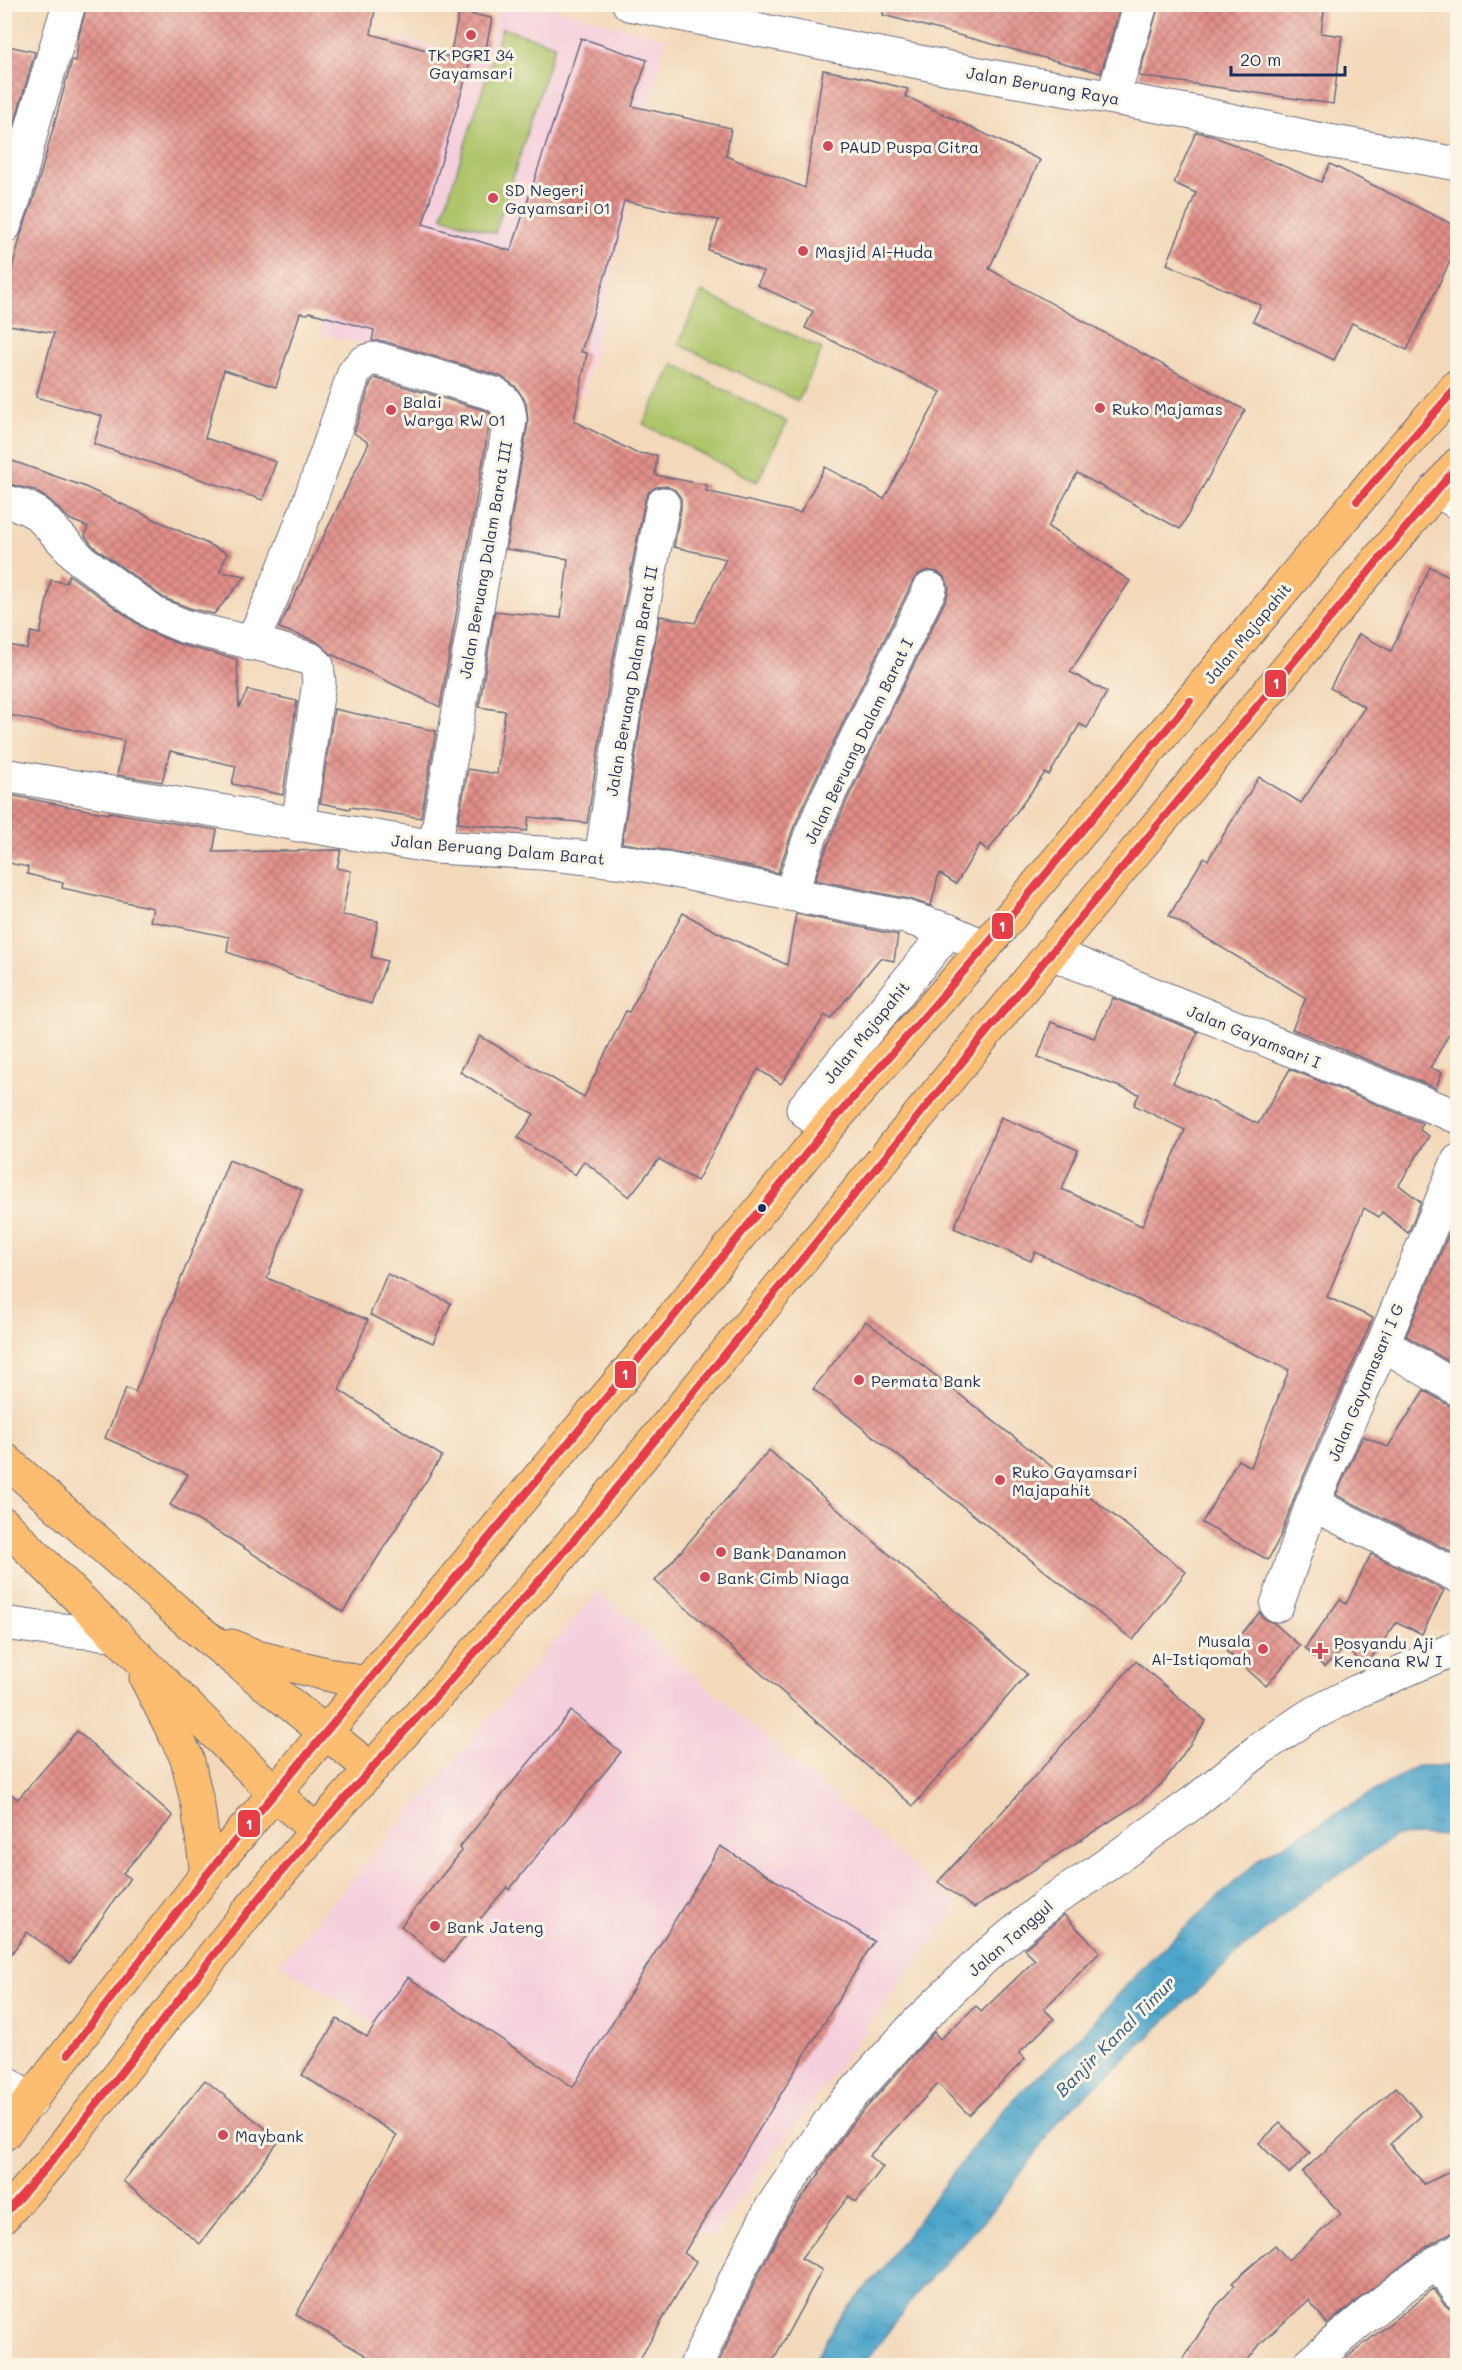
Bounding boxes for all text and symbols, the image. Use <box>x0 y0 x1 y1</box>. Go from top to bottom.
marker: TK PGRI 34 Gayamsari <box>464 28 478 42</box>
scale bar <box>1231 39 1345 77</box>
place label: TK PGRI 34 Gayamsari <box>428 44 515 83</box>
text: 20 m <box>1240 47 1281 71</box>
street label: Jalan Beruang Raya <box>965 61 1121 109</box>
place label: PAUD Puspa Citra <box>840 136 979 157</box>
marker: PAUD Puspa Citra <box>821 139 835 153</box>
place label: SD Negeri Gayamsari 01 <box>505 179 611 218</box>
marker: SD Negeri Gayamsari 01 <box>486 191 500 205</box>
place label: Masjid Al-Huda <box>815 241 933 262</box>
marker: Masjid Al-Huda <box>796 244 810 258</box>
place label: Balai Warga RW 01 <box>403 391 506 430</box>
place label: Ruko Majamas <box>1112 398 1223 419</box>
marker: Ruko Majamas <box>1093 401 1107 415</box>
marker: Balai Warga RW 01 <box>384 403 398 417</box>
street label: Jalan Beruang Dalam Barat III <box>454 440 516 680</box>
street label: Jalan Beruang Dalam Barat II <box>600 564 662 798</box>
street label: Jalan Majapahit <box>1199 578 1295 688</box>
street label: Jalan Beruang Dalam Barat I <box>799 635 917 847</box>
line badge: 1 <box>1264 669 1287 698</box>
text: 1 <box>1272 672 1280 693</box>
street label: Jalan Beruang Dalam Barat <box>390 829 606 869</box>
line badge: 1 <box>991 912 1014 940</box>
text: 1 <box>998 915 1006 936</box>
street label: Jalan Majapahit <box>818 977 914 1087</box>
street label: Jalan Gayamsari I <box>1184 1000 1324 1072</box>
unlabelled marker <box>756 1202 768 1214</box>
street label: Jalan Gayamasari I G <box>1322 1300 1408 1464</box>
line badge: 1 <box>614 1360 637 1389</box>
text: 1 <box>621 1363 629 1384</box>
place label: Permata Bank <box>871 1370 981 1391</box>
marker: Permata Bank <box>852 1373 866 1387</box>
place label: Ruko Gayamsari Majapahit <box>1012 1461 1138 1500</box>
marker: Ruko Gayamsari Majapahit <box>993 1473 1007 1487</box>
place label: Bank Danamon <box>733 1542 846 1563</box>
marker: Bank Danamon <box>714 1545 728 1559</box>
place label: Bank Cimb Niaga <box>717 1567 850 1588</box>
marker: Bank Cimb Niaga <box>698 1570 712 1584</box>
place label: Musala Al-Istiqomah <box>1151 1630 1251 1669</box>
place label: Posyandu Aji Kencana RW I <box>1334 1632 1442 1671</box>
marker: Musala Al-Istiqomah <box>1256 1642 1270 1656</box>
marker: Posyandu Aji Kencana RW I <box>1311 1642 1329 1660</box>
line badge: 1 <box>237 1809 261 1838</box>
text: 1 <box>245 1813 253 1834</box>
street label: Jalan Tanggul <box>963 1895 1057 1981</box>
place label: Bank Jateng <box>447 1916 543 1937</box>
marker: Bank Jateng <box>428 1919 442 1933</box>
water label: Banjir Kanal Timur <box>1050 1971 1180 2101</box>
place label: Maybank <box>235 2125 304 2146</box>
marker: Maybank <box>216 2128 230 2142</box>

